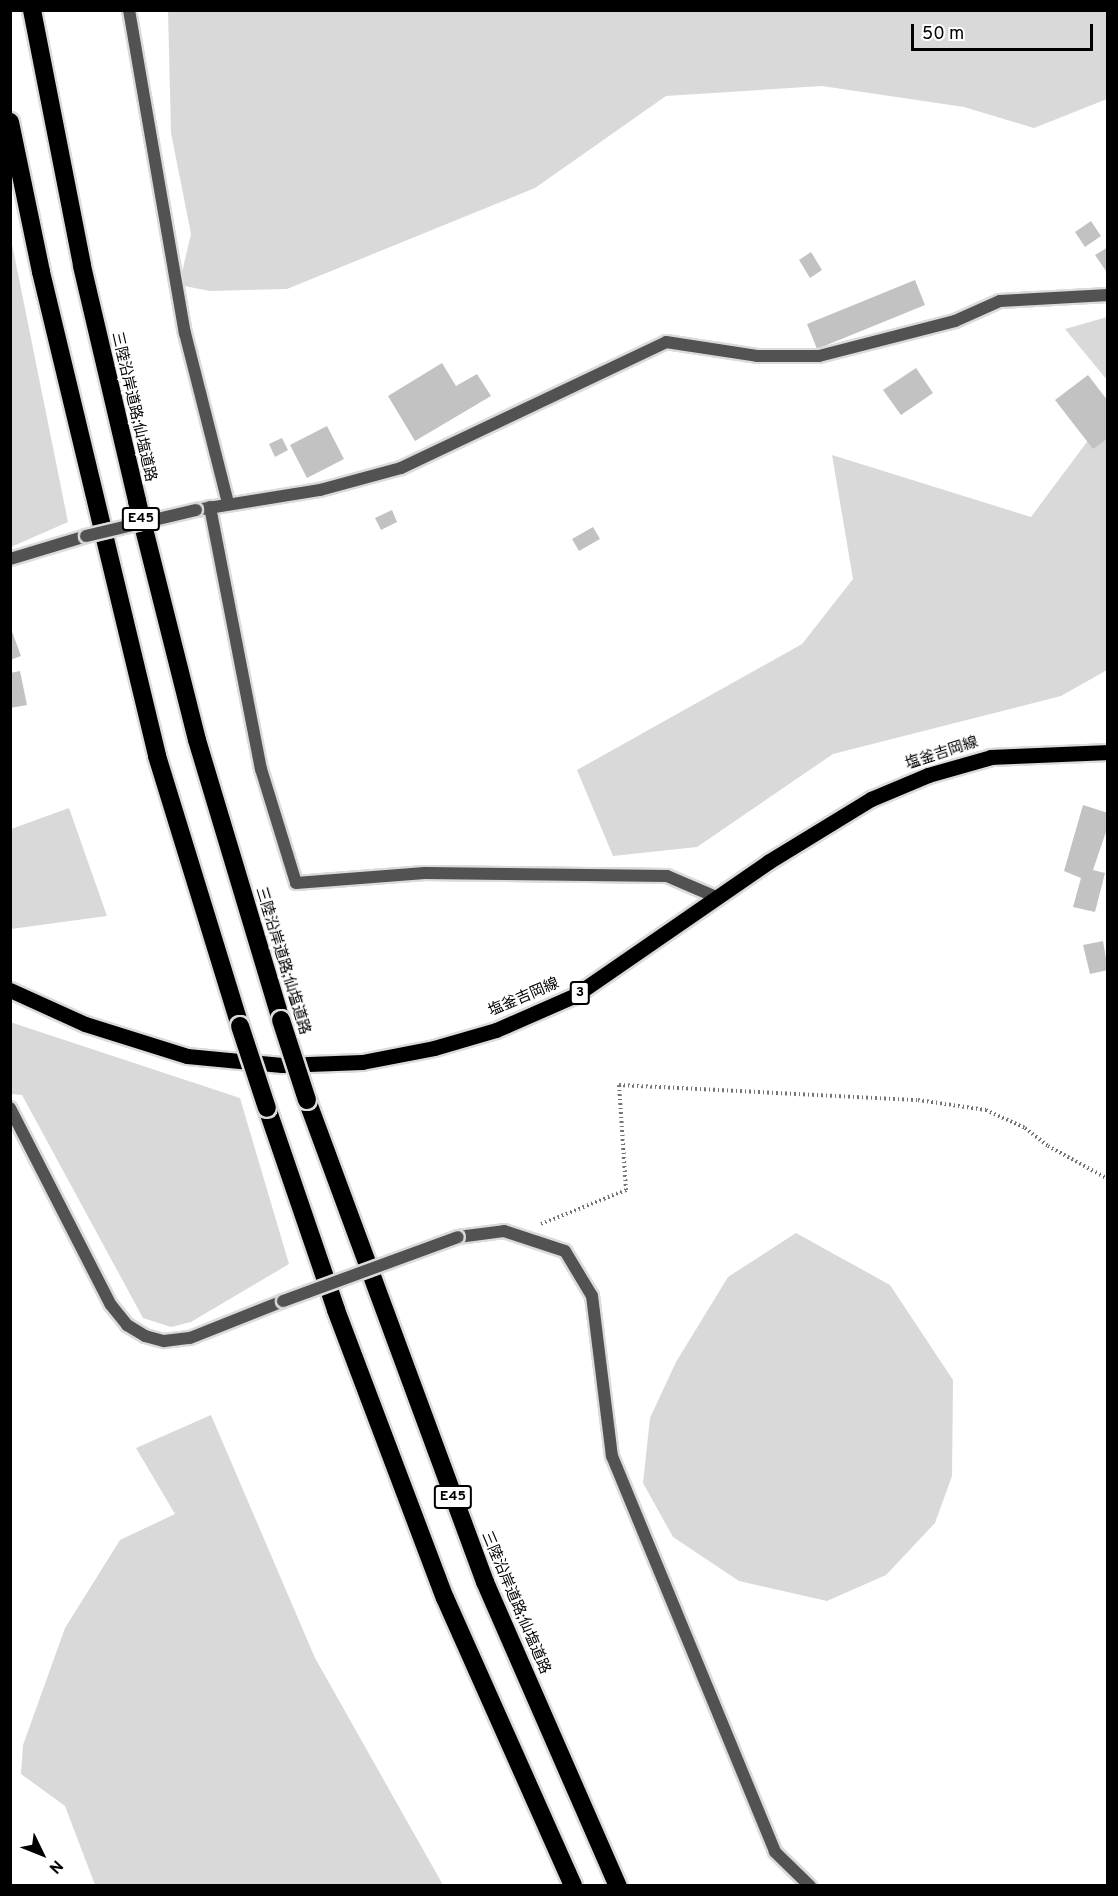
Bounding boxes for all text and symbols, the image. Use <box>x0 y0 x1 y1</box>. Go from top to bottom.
scale bar <box>914 12 1096 50</box>
text: 50 m <box>922 23 964 46</box>
street label: 三陸沿岸道路;仙塩道路 <box>107 330 159 484</box>
road number: E45 <box>122 508 160 530</box>
street label: 塩釜吉岡線 <box>904 734 980 774</box>
street label: 三陸沿岸道路;仙塩道路 <box>251 885 313 1037</box>
street label: 塩釜吉岡線 <box>486 975 562 1021</box>
road number: 3 <box>570 982 590 1004</box>
road number: E45 <box>434 1486 472 1508</box>
street label: 三陸沿岸道路;仙塩道路 <box>477 1529 553 1677</box>
north arrow <box>12 1824 72 1884</box>
text: N <box>44 1855 66 1877</box>

